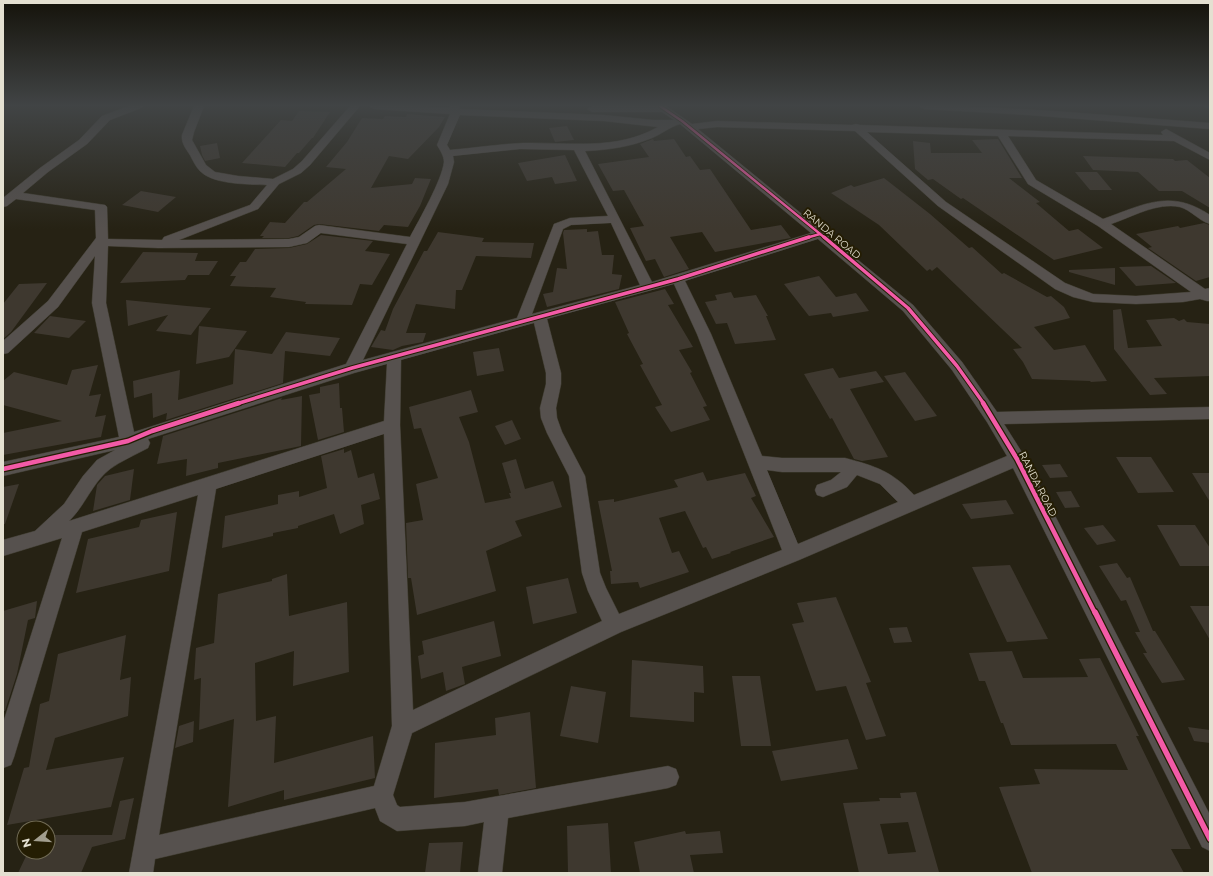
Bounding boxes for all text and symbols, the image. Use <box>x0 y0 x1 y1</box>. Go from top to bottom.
street label: RANDA ROAD <box>800 206 864 262</box>
street label: RANDA ROAD <box>1016 449 1060 519</box>
north arrow <box>16 820 56 860</box>
text: N <box>18 837 34 849</box>

